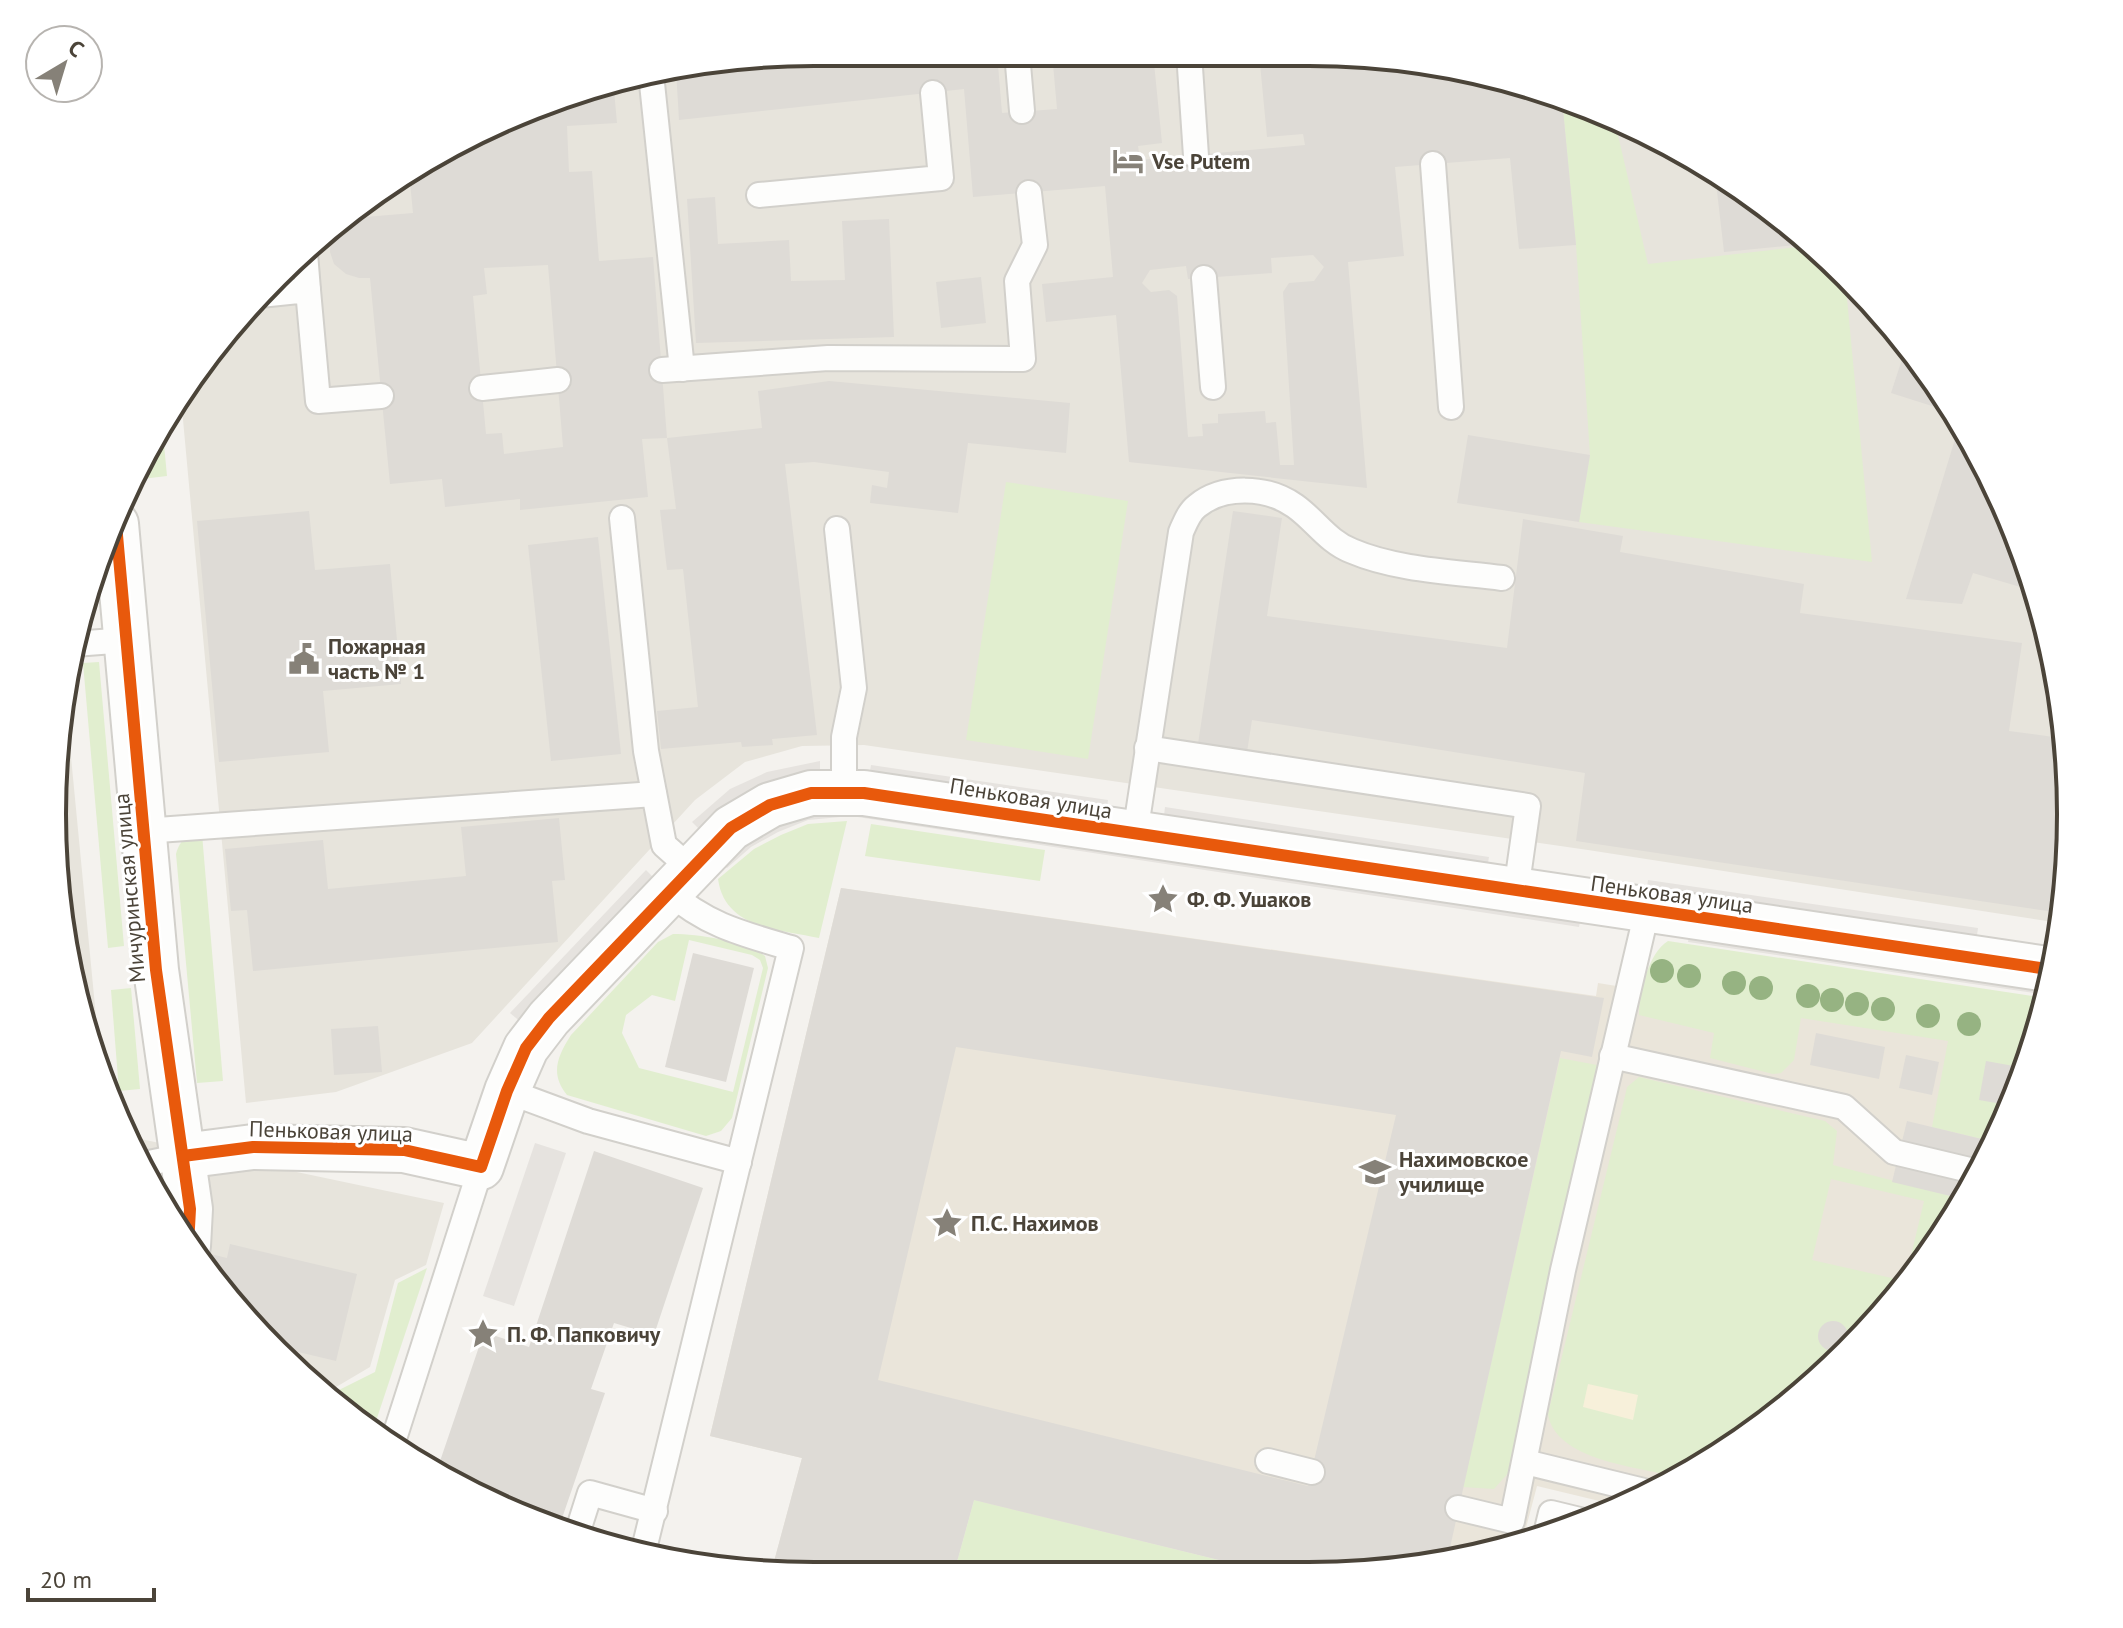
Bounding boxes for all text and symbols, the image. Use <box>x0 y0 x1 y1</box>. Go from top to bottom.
north arrow <box>24 24 104 104</box>
text: С <box>63 33 90 63</box>
hotel icon: Vse Putem <box>1111 144 1145 178</box>
place label: Vse Putem <box>1151 147 1250 175</box>
place label: Пожарная часть № 1 <box>328 632 426 685</box>
public building icon: Пожарная часть № 1 <box>287 642 321 676</box>
street label: Пеньковая улица <box>948 771 1114 825</box>
street label: Мичуринская улица <box>107 792 151 984</box>
street label: Пеньковая улица <box>1589 869 1755 919</box>
place icon: Ф. Ф. Ушаков <box>1146 882 1180 916</box>
place label: Ф. Ф. Ушаков <box>1187 885 1311 913</box>
street label: Пеньковая улица <box>249 1114 413 1148</box>
place label: Нахимовское училище <box>1398 1145 1528 1198</box>
school or university icon: Нахимовское училище <box>1358 1155 1392 1189</box>
place icon: П.С. Нахимов <box>930 1206 964 1240</box>
place label: П.С. Нахимов <box>971 1209 1099 1237</box>
place icon: П. Ф. Папковичу <box>466 1317 500 1351</box>
place label: П. Ф. Папковичу <box>507 1320 661 1348</box>
scale bar <box>28 1552 154 1602</box>
text: 20 m <box>40 1564 92 1595</box>

